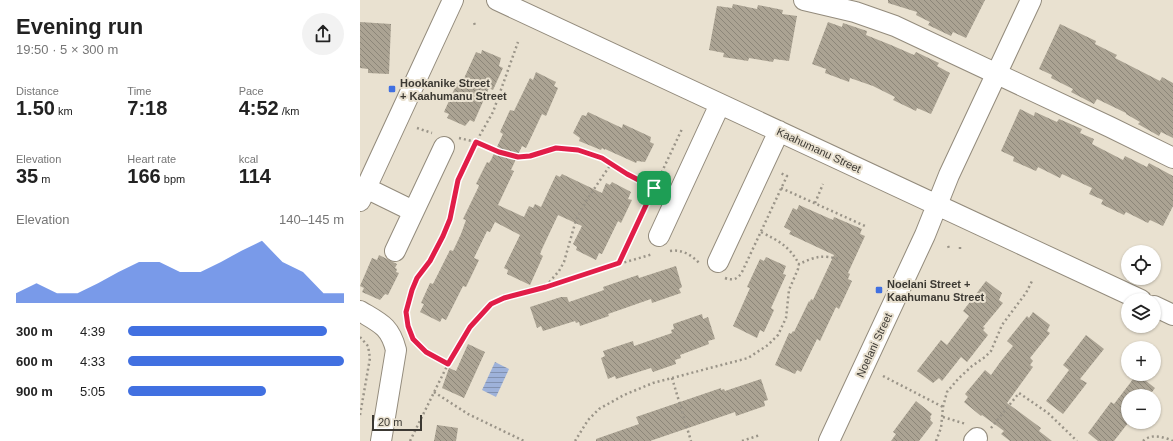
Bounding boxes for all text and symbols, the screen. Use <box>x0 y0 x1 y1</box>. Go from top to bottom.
button: share <box>302 13 344 55</box>
text: Evening run <box>16 14 143 39</box>
text: 19:50 · 5 × 300 m <box>16 42 118 57</box>
place label: Hookanike Street + Kaahumanu Street <box>400 77 507 102</box>
marker: Hookanike Street + Kaahumanu Street <box>387 84 397 94</box>
text: Distance <box>16 85 59 97</box>
text: Time <box>127 85 151 97</box>
text: Pace <box>239 85 264 97</box>
text: 1.50 <box>16 97 55 119</box>
text: 7:18 <box>127 97 167 119</box>
text: 4:52 <box>239 97 279 119</box>
text: km <box>55 105 73 117</box>
text: /km <box>279 105 299 117</box>
street label: Kaahumanu Street <box>775 125 863 175</box>
text: Elevation <box>16 153 61 165</box>
text: Heart rate <box>127 153 176 165</box>
text: kcal <box>239 153 258 165</box>
text: 35 <box>16 165 38 187</box>
text: 166 <box>127 165 161 187</box>
text: 114 <box>239 165 271 187</box>
pin <box>637 171 671 205</box>
text: m <box>38 173 50 185</box>
text: bpm <box>161 173 185 185</box>
icon: arrive <box>643 177 665 199</box>
text: Elevation <box>16 212 69 227</box>
text: 140–145 m <box>279 212 344 227</box>
map controls <box>1121 245 1161 429</box>
button: locate <box>1121 245 1161 285</box>
place label: Noelani Street + Kaahumanu Street <box>887 278 985 303</box>
marker: Noelani Street + Kaahumanu Street <box>874 285 884 295</box>
button: layers <box>1121 293 1161 333</box>
street label: Noelani Street <box>854 311 894 379</box>
text: 300 m <box>16 324 53 339</box>
text: 4:39 <box>80 324 105 339</box>
button: + <box>1121 341 1161 381</box>
text: 600 m <box>16 354 53 369</box>
text: 4:33 <box>80 354 105 369</box>
text: 900 m <box>16 384 53 399</box>
text: 5:05 <box>80 384 105 399</box>
button: − <box>1121 389 1161 429</box>
scale bar <box>372 413 422 432</box>
text: 20 m <box>378 416 402 428</box>

